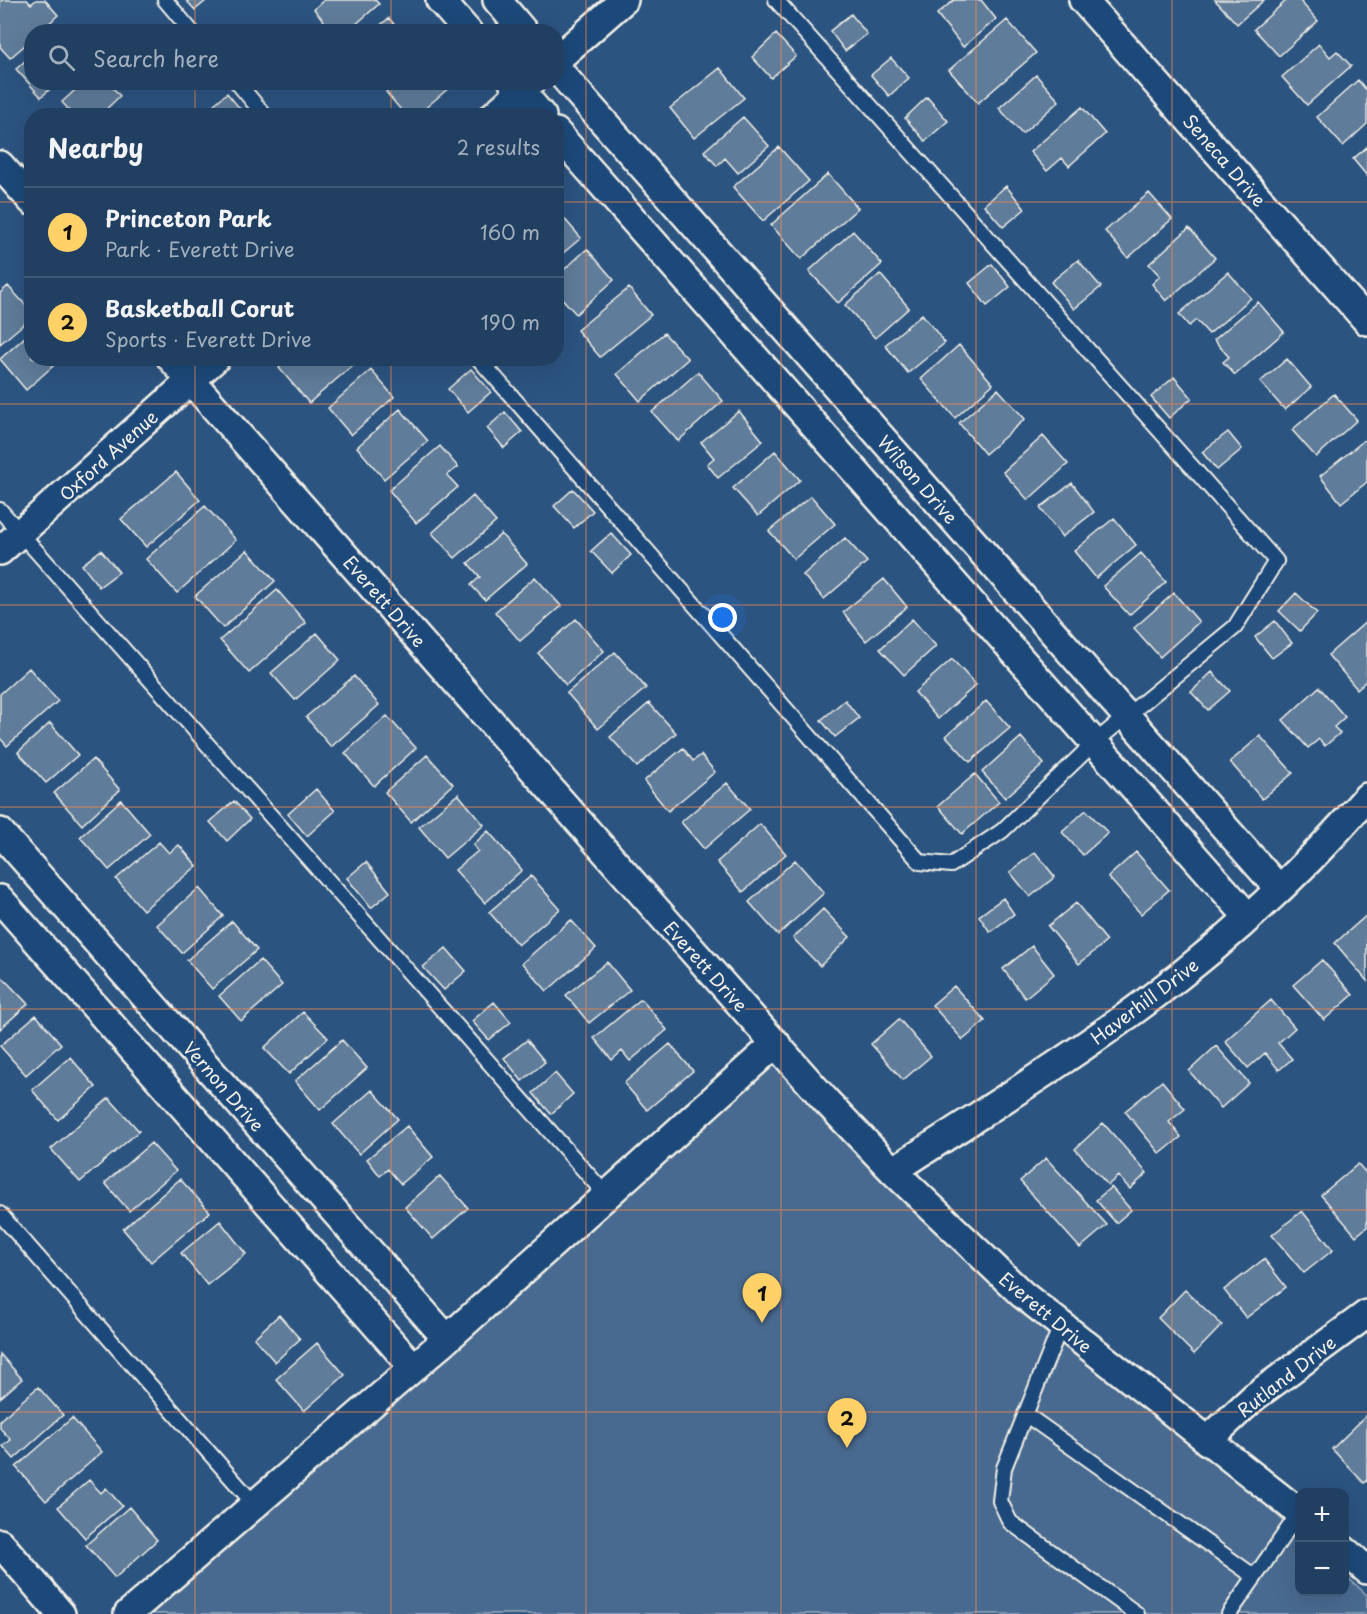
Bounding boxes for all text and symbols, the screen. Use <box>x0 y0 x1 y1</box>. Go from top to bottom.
search box <box>24 24 564 90</box>
icon: search <box>45 41 78 74</box>
text: Search here <box>93 41 219 74</box>
street label: Seneca Drive <box>1177 108 1273 212</box>
text: Nearby <box>48 128 143 167</box>
text: 2 results <box>457 132 540 162</box>
text: Princeton Park <box>105 201 272 234</box>
text: 1 <box>63 217 72 247</box>
text: 160 m <box>480 217 540 247</box>
text: Park · Everett Drive <box>105 234 295 264</box>
text: Basketball Corut <box>105 291 294 324</box>
text: 2 <box>60 307 75 337</box>
text: 190 m <box>481 307 540 337</box>
text: Sports · Everett Drive <box>105 324 312 354</box>
street label: Oxford Avenue <box>53 403 164 507</box>
street label: Wilson Drive <box>872 429 964 529</box>
street label: Everett Drive <box>337 549 433 653</box>
your location <box>708 603 737 632</box>
street label: Everett Drive <box>658 915 754 1017</box>
street label: Haverhill Drive <box>1084 951 1204 1051</box>
street label: Vernon Drive <box>177 1035 271 1137</box>
street label: Everett Drive <box>994 1265 1098 1359</box>
pin: 1 <box>742 1274 782 1323</box>
street label: Rutland Drive <box>1231 1329 1341 1423</box>
pin: 2 <box>828 1398 866 1448</box>
map controls <box>1295 1488 1349 1596</box>
button: + <box>1295 1488 1349 1542</box>
button: − <box>1295 1542 1349 1596</box>

